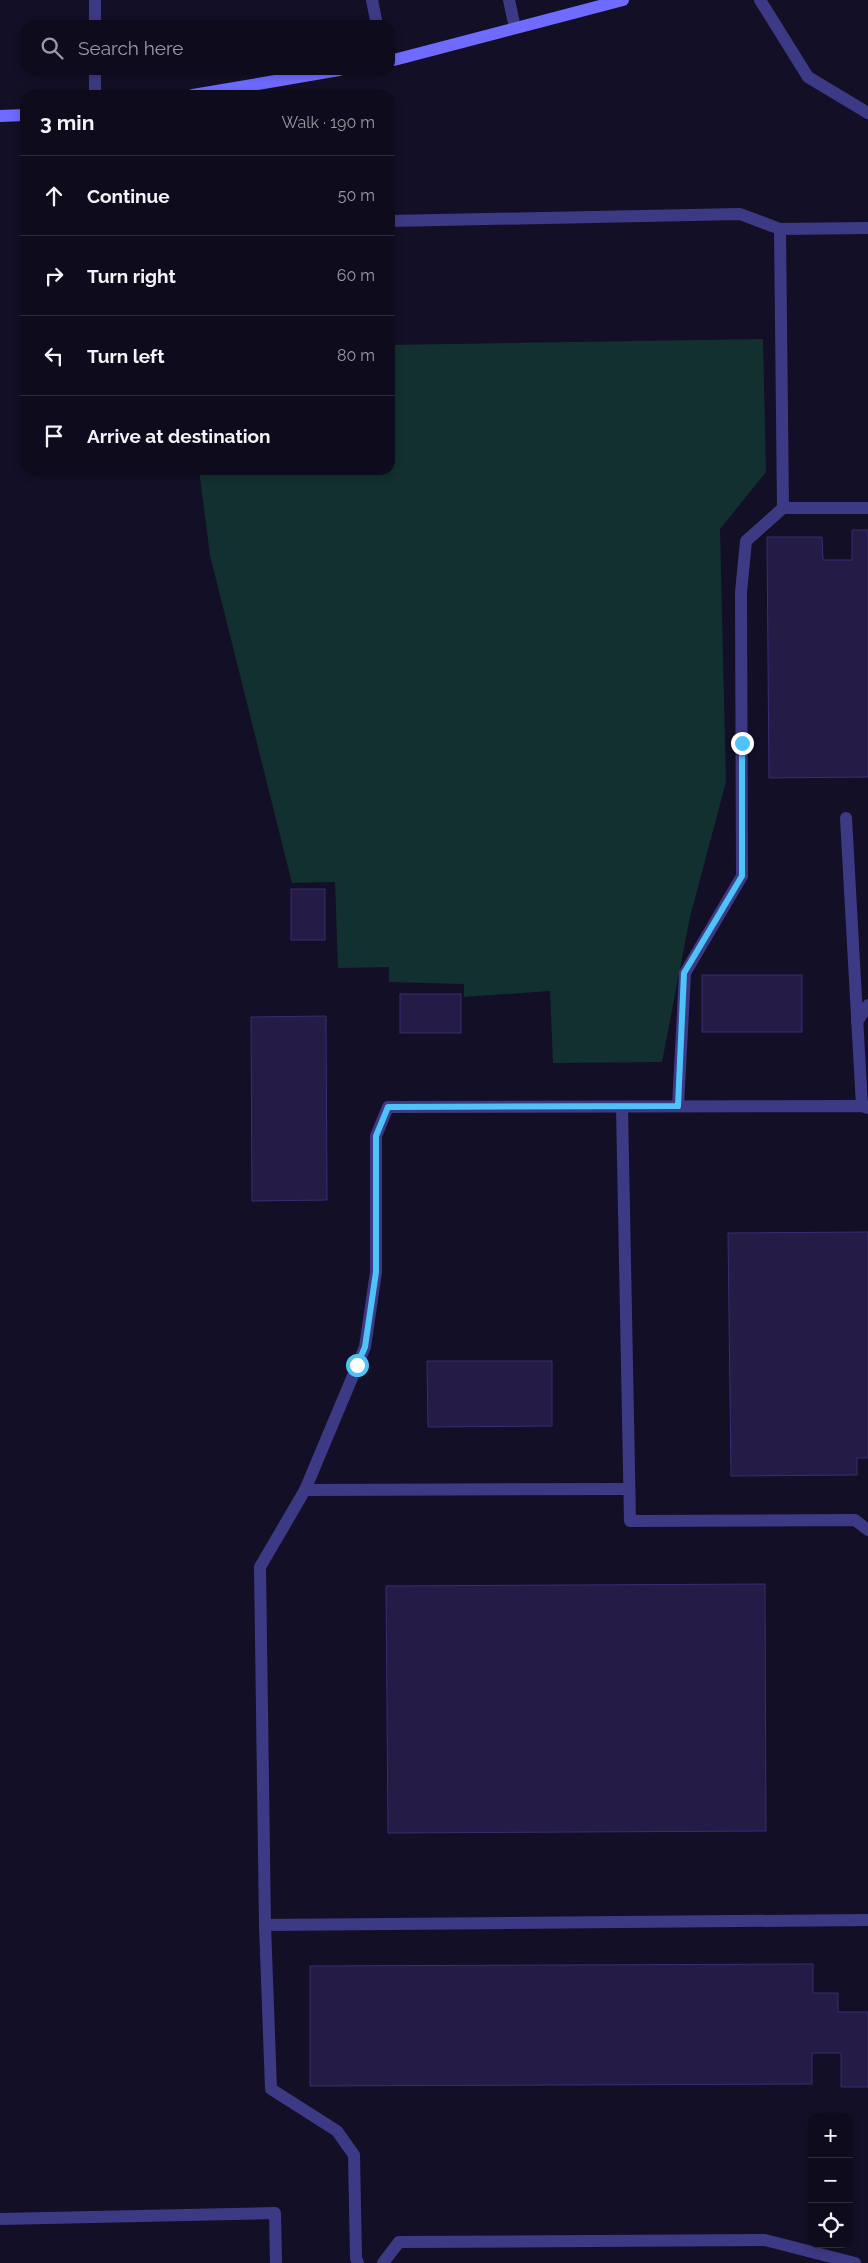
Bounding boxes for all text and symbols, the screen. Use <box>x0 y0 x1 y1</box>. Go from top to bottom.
search box <box>20 20 395 75</box>
icon: search <box>38 34 66 62</box>
text: Search here <box>78 37 184 59</box>
text: 3 min <box>40 110 94 135</box>
text: Walk · 190 m <box>282 113 375 132</box>
icon: ahead <box>40 182 68 210</box>
text: Continue <box>87 185 170 207</box>
text: 50 m <box>338 186 375 205</box>
icon: right <box>40 262 68 290</box>
text: Turn right <box>87 265 176 287</box>
text: 60 m <box>337 266 375 285</box>
icon: left <box>40 342 68 370</box>
text: Turn left <box>87 345 164 367</box>
text: 80 m <box>337 346 375 365</box>
icon: arrive <box>40 422 68 450</box>
text: Arrive at destination <box>87 425 271 447</box>
route end <box>731 732 754 755</box>
route start <box>346 1354 369 1377</box>
map controls <box>808 2113 853 2248</box>
button: + <box>808 2113 853 2158</box>
button: − <box>808 2158 853 2203</box>
button: locate <box>808 2203 853 2248</box>

